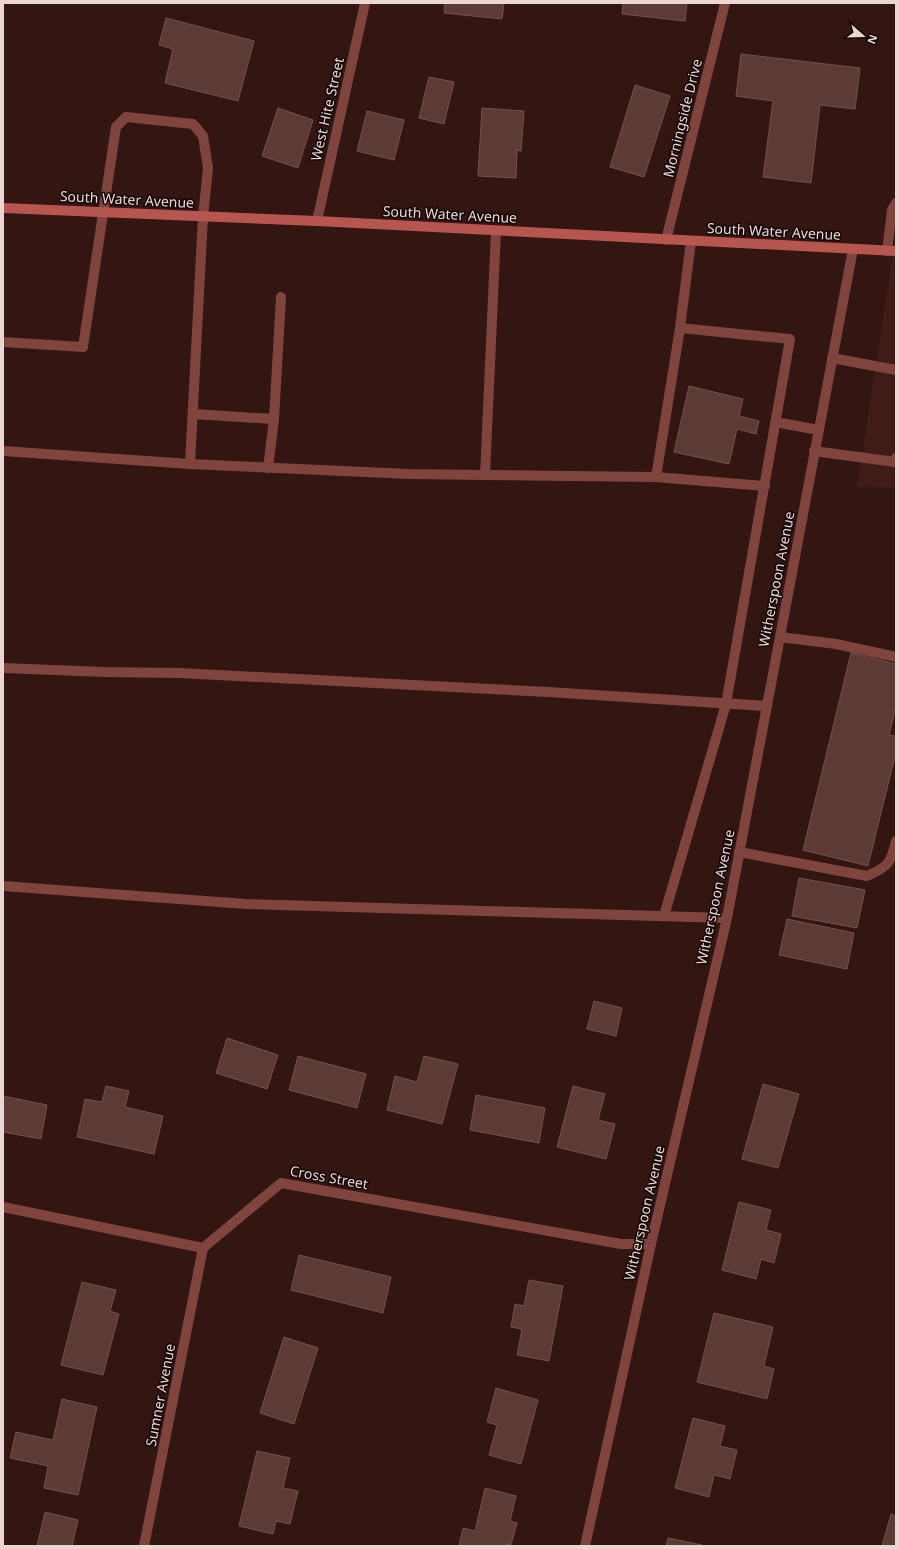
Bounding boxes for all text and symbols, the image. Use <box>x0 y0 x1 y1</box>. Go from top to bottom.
north arrow <box>843 16 883 56</box>
text: N <box>864 33 881 46</box>
street label: West Hite Street <box>306 55 348 163</box>
street label: Morningside Drive <box>658 57 706 179</box>
street label: South Water Avenue <box>59 186 195 212</box>
street label: South Water Avenue <box>382 201 518 227</box>
street label: South Water Avenue <box>706 218 842 244</box>
street label: Witherspoon Avenue <box>754 509 798 648</box>
street label: Witherspoon Avenue <box>691 828 739 966</box>
street label: Witherspoon Avenue <box>619 1144 669 1282</box>
street label: Cross Street <box>288 1161 370 1193</box>
street label: Sumner Avenue <box>141 1342 179 1448</box>

